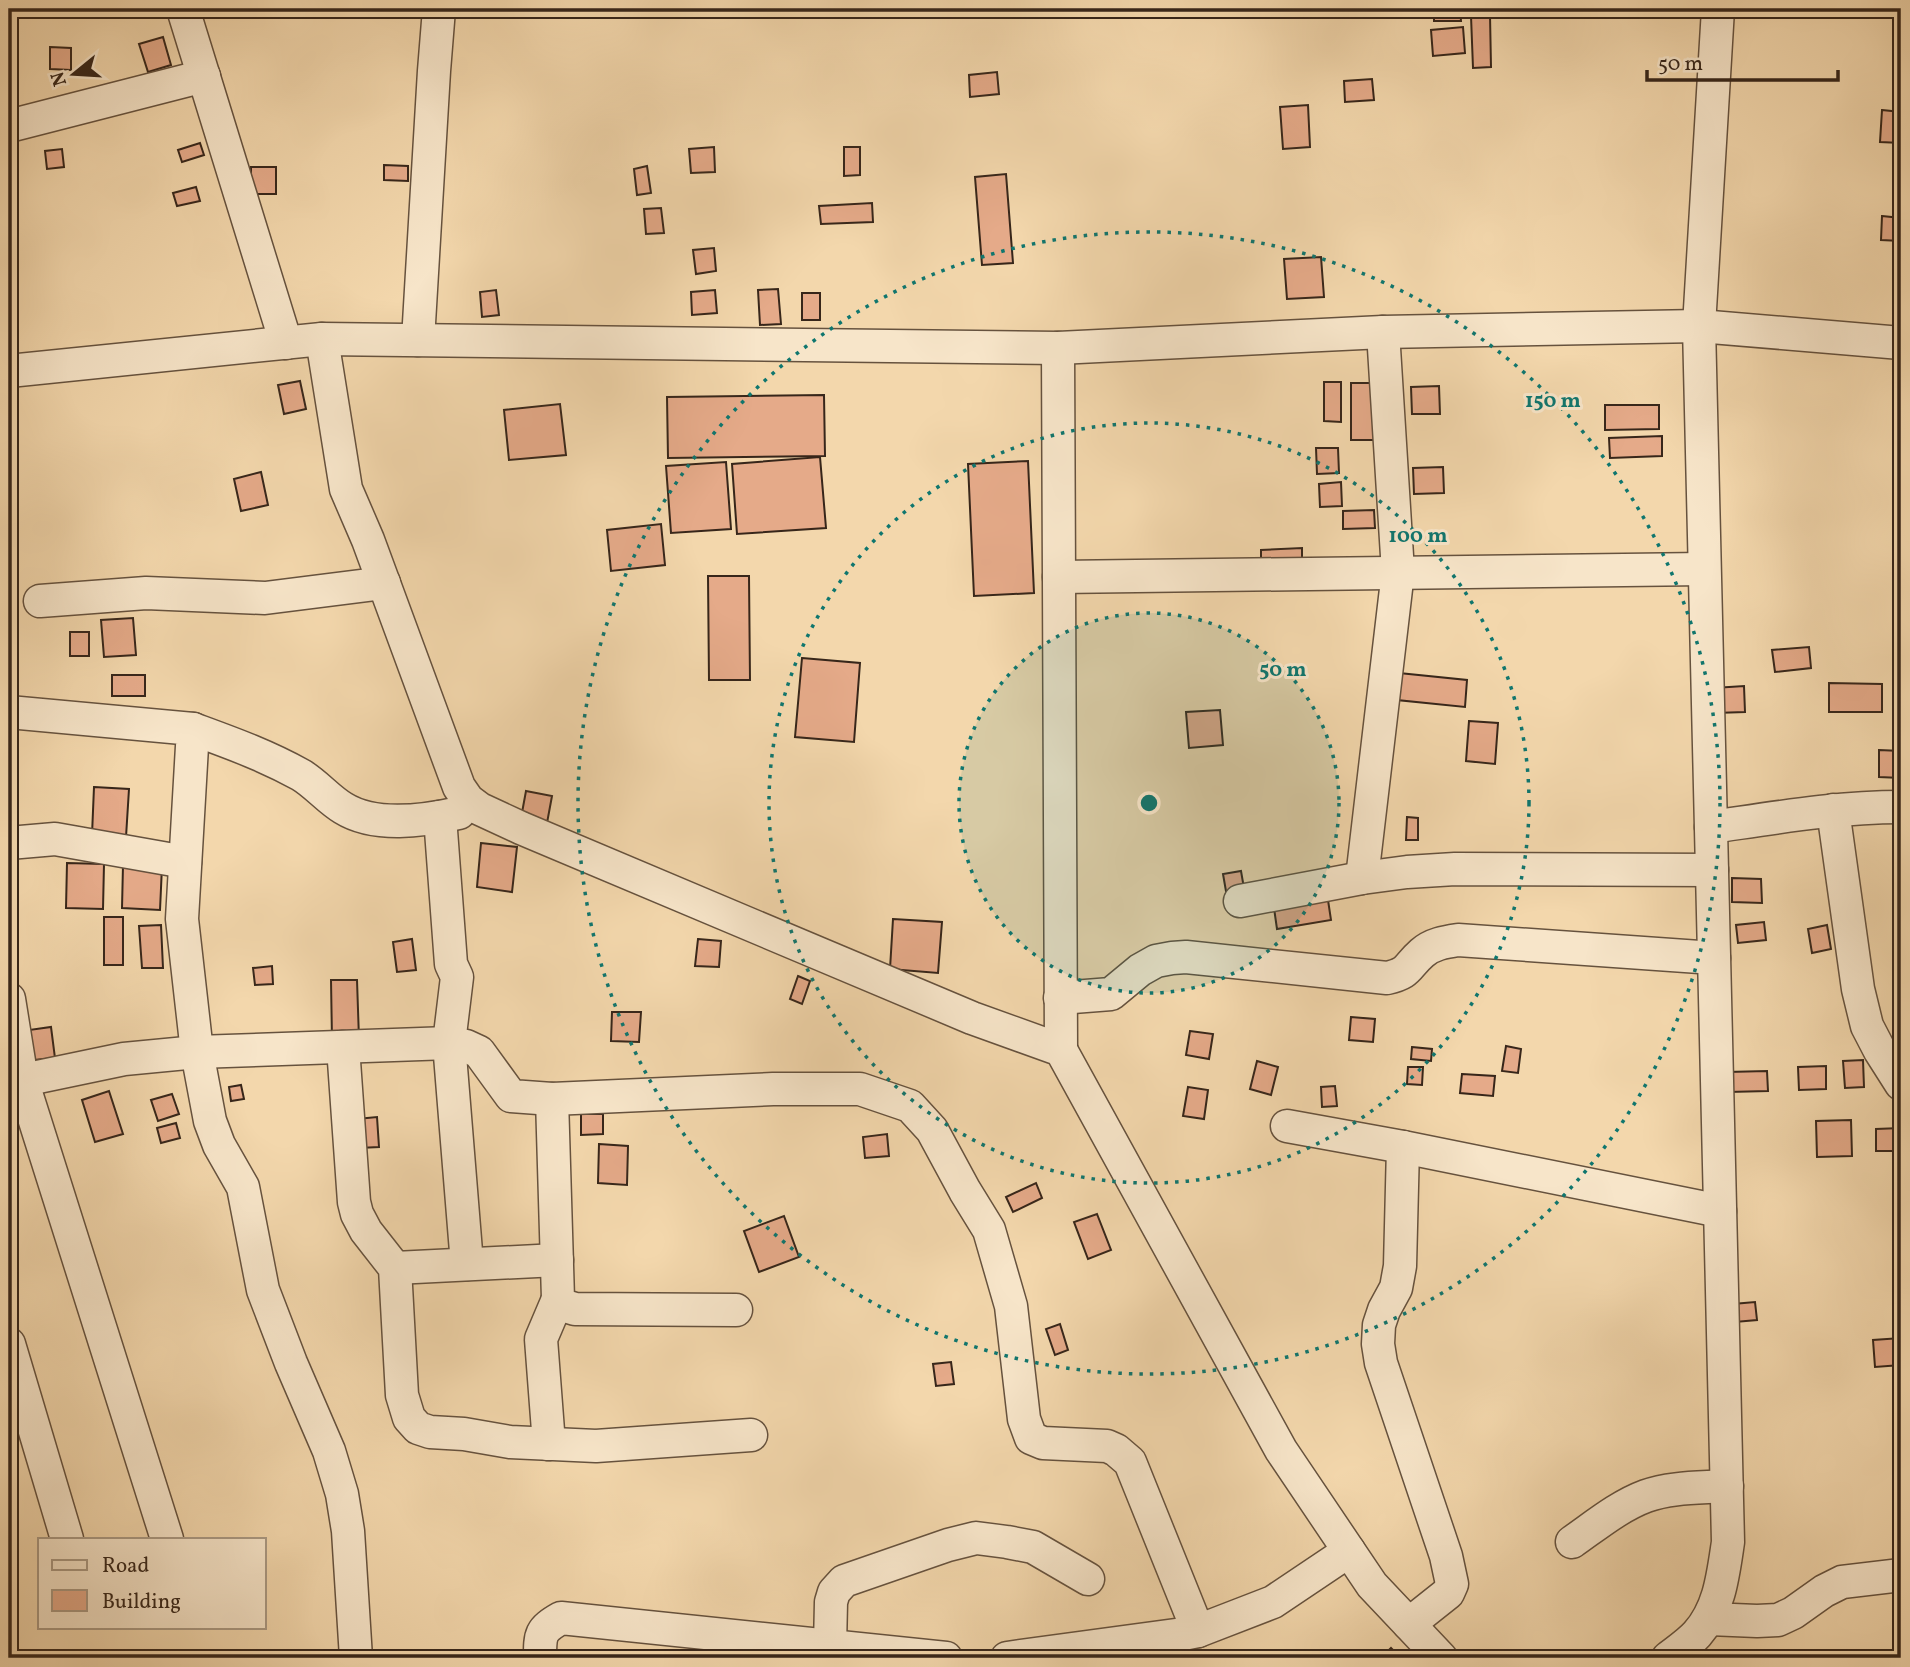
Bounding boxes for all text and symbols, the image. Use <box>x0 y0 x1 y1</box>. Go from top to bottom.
north arrow <box>38 38 108 108</box>
scale bar <box>1647 38 1838 82</box>
text: 50 m <box>1658 50 1703 79</box>
text: N <box>45 68 74 89</box>
text: 150 m <box>1525 387 1581 416</box>
text: 100 m <box>1388 522 1448 551</box>
text: 50 m <box>1259 656 1307 685</box>
centre of rings <box>1137 791 1161 815</box>
legend <box>38 1538 266 1628</box>
text: Road <box>102 1552 149 1581</box>
text: Building <box>102 1588 181 1617</box>

